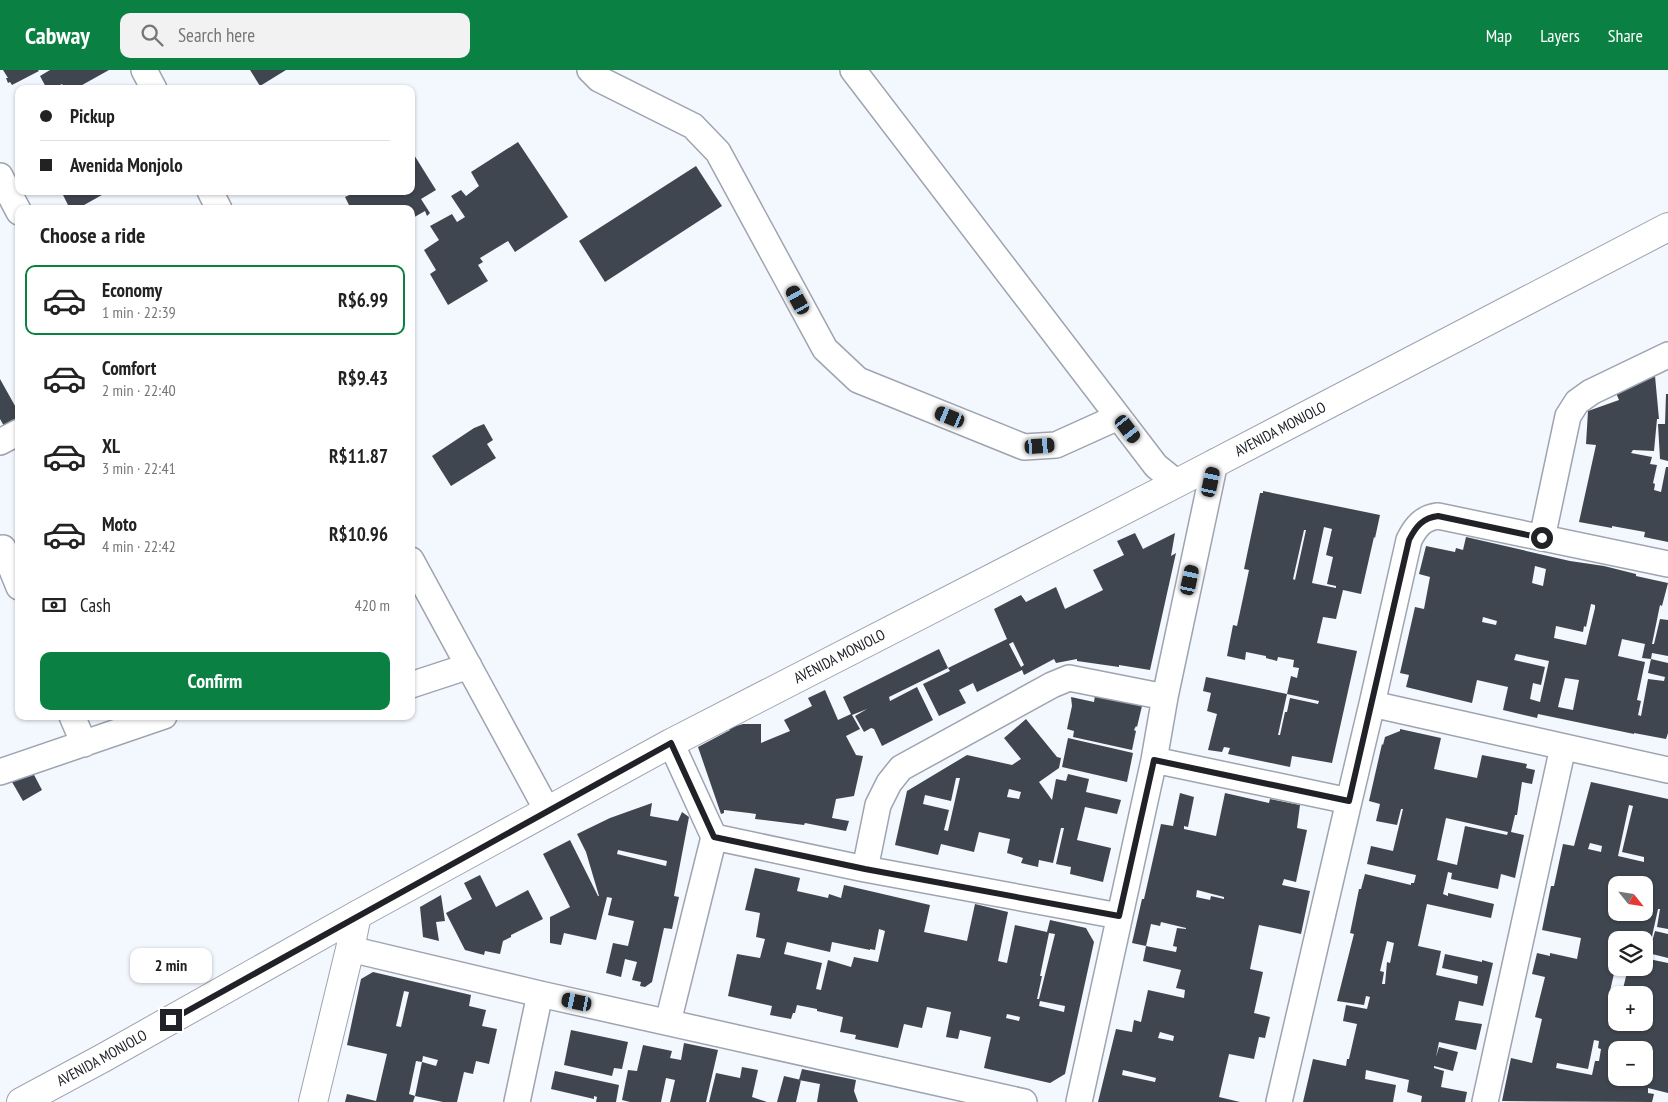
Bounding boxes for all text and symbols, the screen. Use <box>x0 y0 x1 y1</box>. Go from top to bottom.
search box <box>120 13 470 58</box>
text: Cabway <box>25 20 90 51</box>
icon: search <box>138 21 166 49</box>
text: Search here <box>178 23 255 47</box>
text: Map <box>1486 24 1512 47</box>
text: Layers <box>1540 24 1580 47</box>
text: Share <box>1608 24 1643 47</box>
text: Pickup <box>70 104 115 128</box>
text: Avenida Monjolo <box>70 153 183 177</box>
text: Choose a ride <box>40 221 145 249</box>
icon: car <box>42 278 87 323</box>
text: Economy <box>102 278 162 302</box>
car <box>784 283 811 317</box>
text: R$6.99 <box>338 288 388 312</box>
text: 1 min · 22:39 <box>102 302 176 322</box>
icon: car <box>42 356 87 401</box>
text: Comfort <box>102 356 156 380</box>
text: R$9.43 <box>338 366 388 390</box>
text: 2 min · 22:40 <box>102 380 176 400</box>
street label: AVENIDA MONJOLO <box>1231 397 1329 460</box>
car <box>933 404 966 430</box>
car <box>1112 413 1143 445</box>
icon: car <box>42 434 87 479</box>
text: XL <box>102 434 120 458</box>
car <box>1024 437 1055 455</box>
text: R$11.87 <box>329 444 388 468</box>
text: 3 min · 22:41 <box>102 458 176 478</box>
car <box>1200 466 1221 498</box>
icon: car <box>42 512 87 557</box>
text: Moto <box>102 512 137 536</box>
text: R$10.96 <box>329 522 388 546</box>
route start <box>1531 527 1553 549</box>
text: 4 min · 22:42 <box>102 536 176 556</box>
car <box>1179 564 1200 596</box>
icon: cash <box>40 591 68 619</box>
text: Cash <box>80 593 111 617</box>
text: 420 m <box>355 595 390 615</box>
street label: AVENIDA MONJOLO <box>790 625 888 687</box>
button: Confirm <box>40 652 390 710</box>
north arrow <box>1608 876 1652 921</box>
map controls <box>1608 876 1653 1086</box>
button: layers <box>1608 931 1653 976</box>
callout: 2 min <box>130 948 212 982</box>
text: 2 min <box>155 955 187 975</box>
button: + <box>1608 986 1653 1031</box>
car <box>560 992 593 1012</box>
route end <box>160 1009 182 1031</box>
street label: AVENIDA MONJOLO <box>53 1025 150 1090</box>
button: − <box>1608 1041 1653 1086</box>

